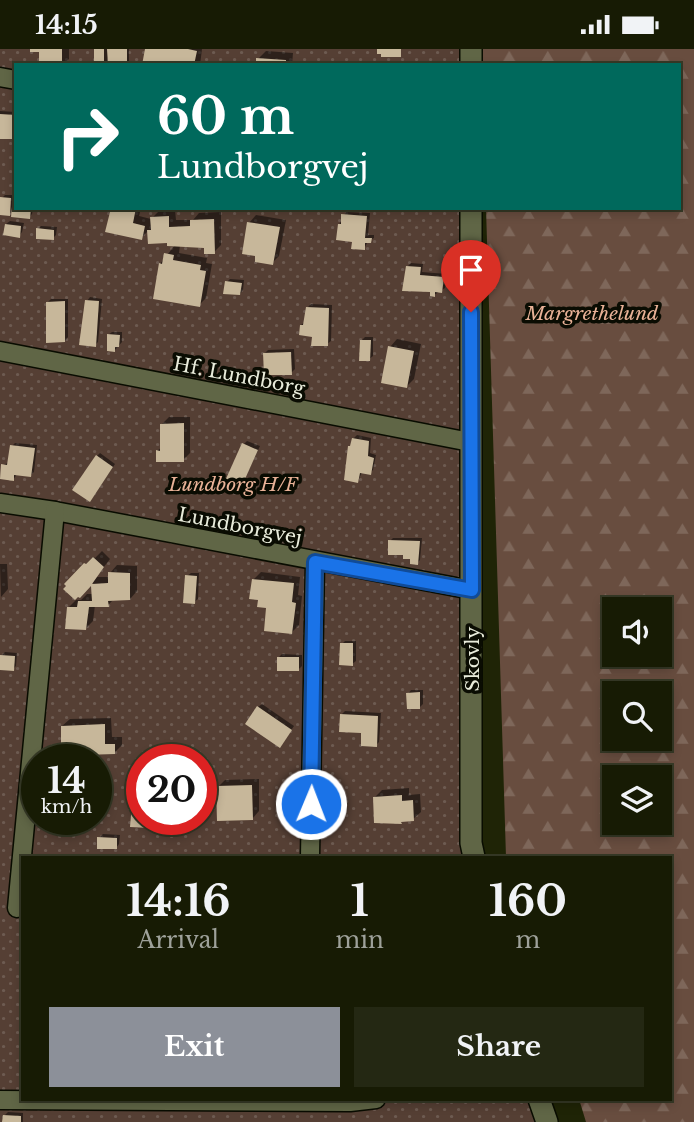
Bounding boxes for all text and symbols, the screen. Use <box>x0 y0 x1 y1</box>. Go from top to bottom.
text: 14:15 <box>35 9 98 41</box>
text: 60 m <box>157 86 294 147</box>
icon: right <box>42 91 133 182</box>
text: Lundborgvej <box>157 147 369 187</box>
pin <box>441 240 501 312</box>
icon: arrive <box>452 251 490 289</box>
park label: Margrethelund <box>525 302 659 325</box>
street label: Hf. Lundborg <box>171 352 307 400</box>
park label: Lundborg H/F <box>167 473 299 496</box>
street label: Lundborgvej <box>176 503 304 549</box>
map controls <box>602 597 672 835</box>
button: sound <box>602 597 672 667</box>
street label: Skovly <box>461 627 484 691</box>
button: search <box>602 681 672 751</box>
speed limit sign: 20 <box>126 744 217 835</box>
text: 14 <box>47 759 86 802</box>
button: layers <box>602 765 672 835</box>
position arrow <box>274 767 348 841</box>
text: km/h <box>41 796 92 818</box>
text: 14:16 <box>126 875 231 927</box>
text: 1 <box>351 875 369 927</box>
text: 160 <box>489 875 567 927</box>
text: Arrival <box>138 926 219 954</box>
text: min <box>336 926 384 954</box>
text: m <box>516 926 540 954</box>
button: Exit <box>49 1007 340 1087</box>
button: Share <box>354 1007 644 1087</box>

